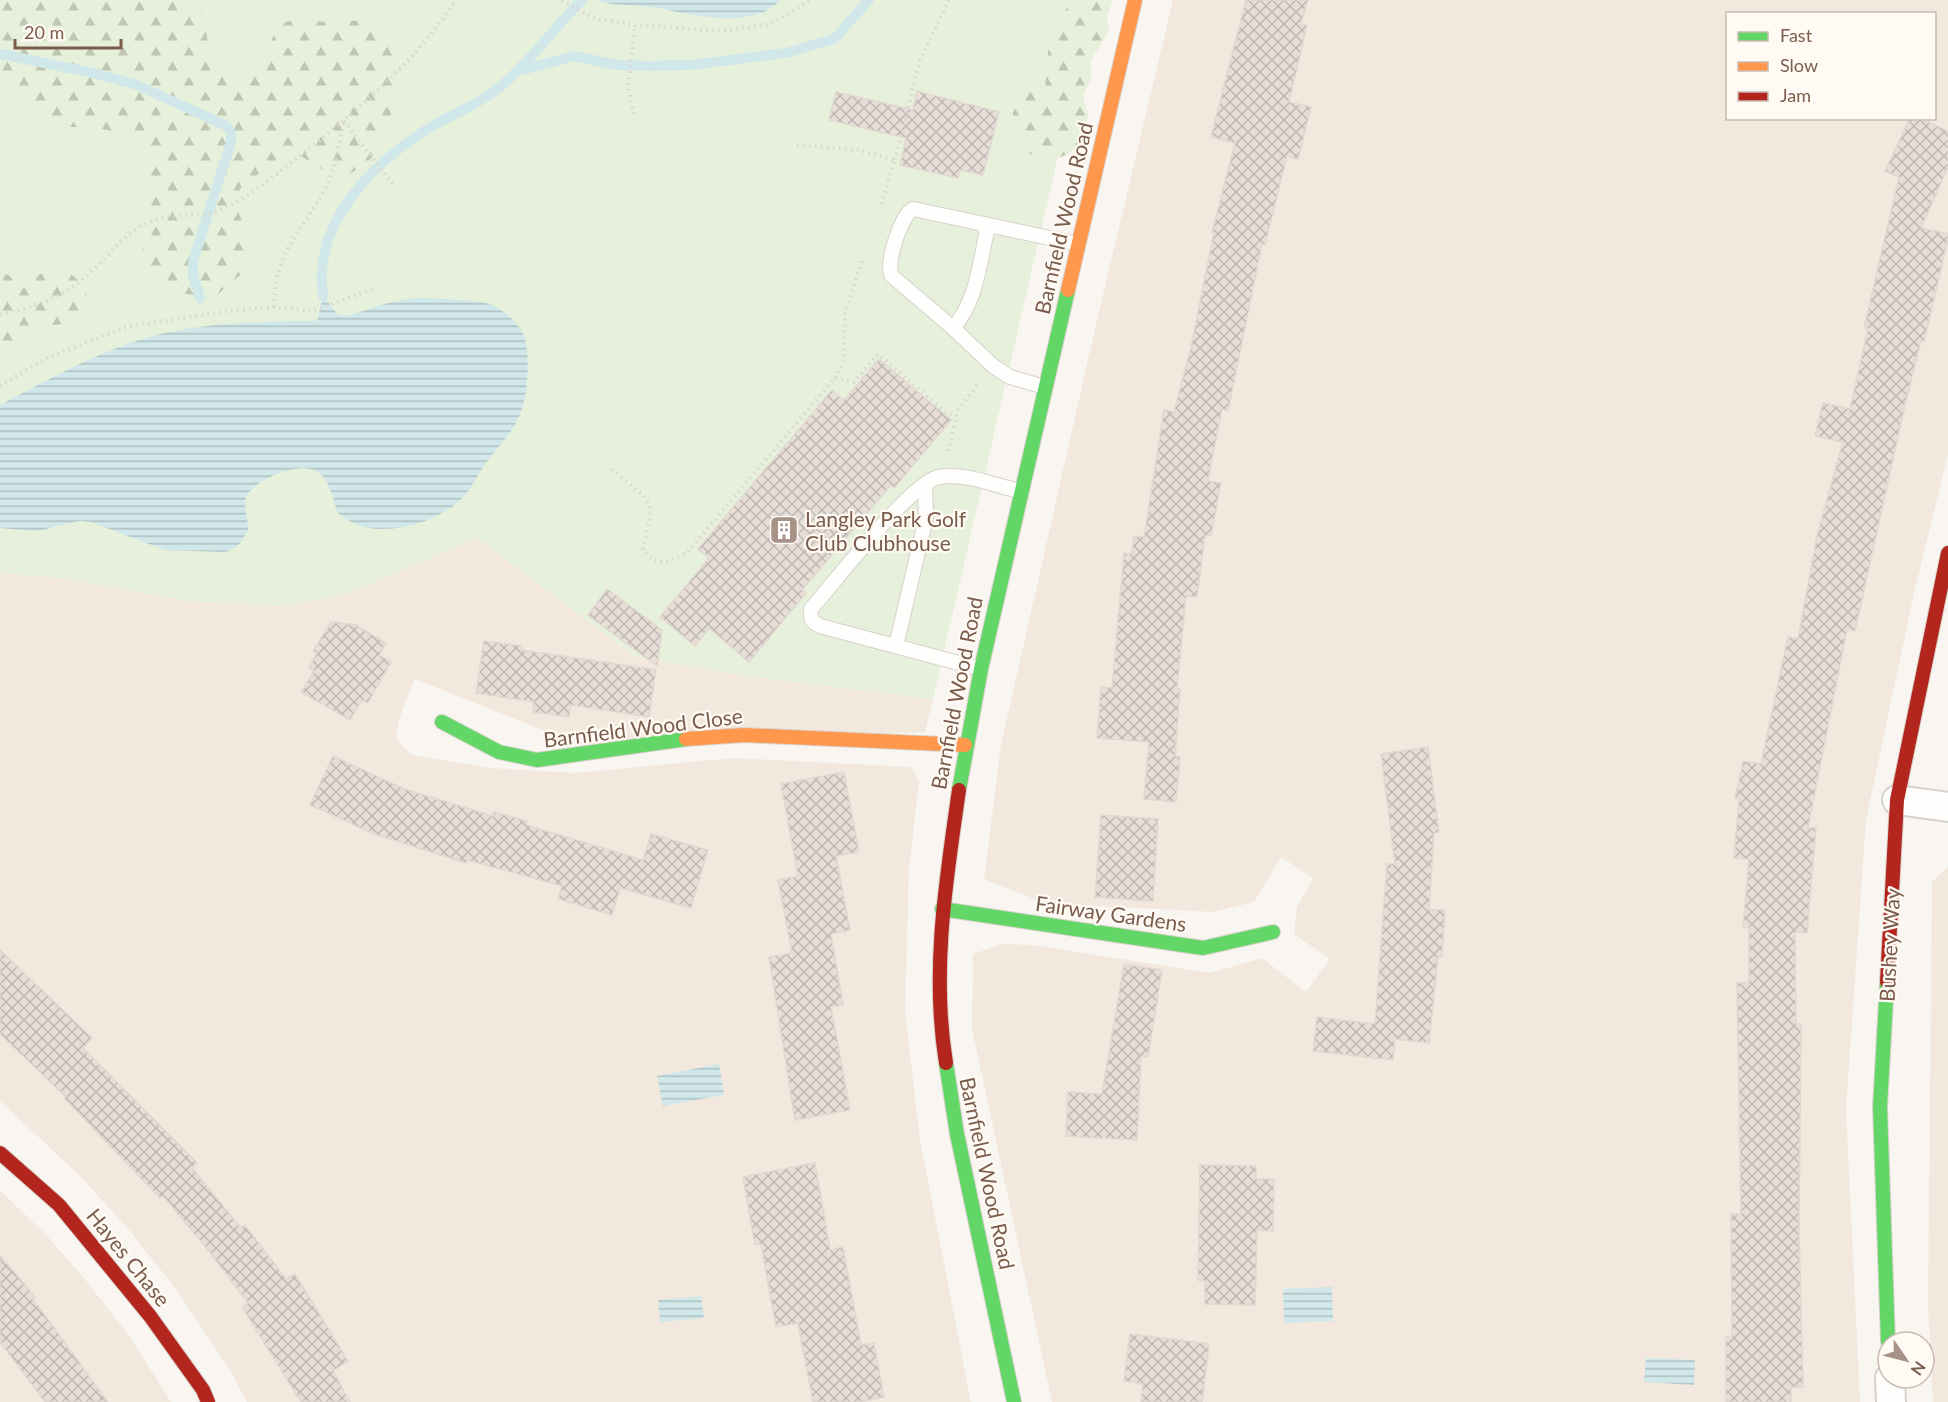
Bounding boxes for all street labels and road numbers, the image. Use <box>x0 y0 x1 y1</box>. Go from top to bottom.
street label: Barnfield Wood Road <box>1029 120 1097 316</box>
street label: Barnfield Wood Road <box>925 594 987 792</box>
street label: Barnfield Wood Close <box>542 702 744 752</box>
street label: Bushey Way <box>1874 887 1904 1002</box>
street label: Fairway Gardens <box>1034 890 1188 936</box>
street label: Barnfield Wood Road <box>955 1075 1021 1271</box>
street label: Hayes Chase <box>82 1203 176 1311</box>

